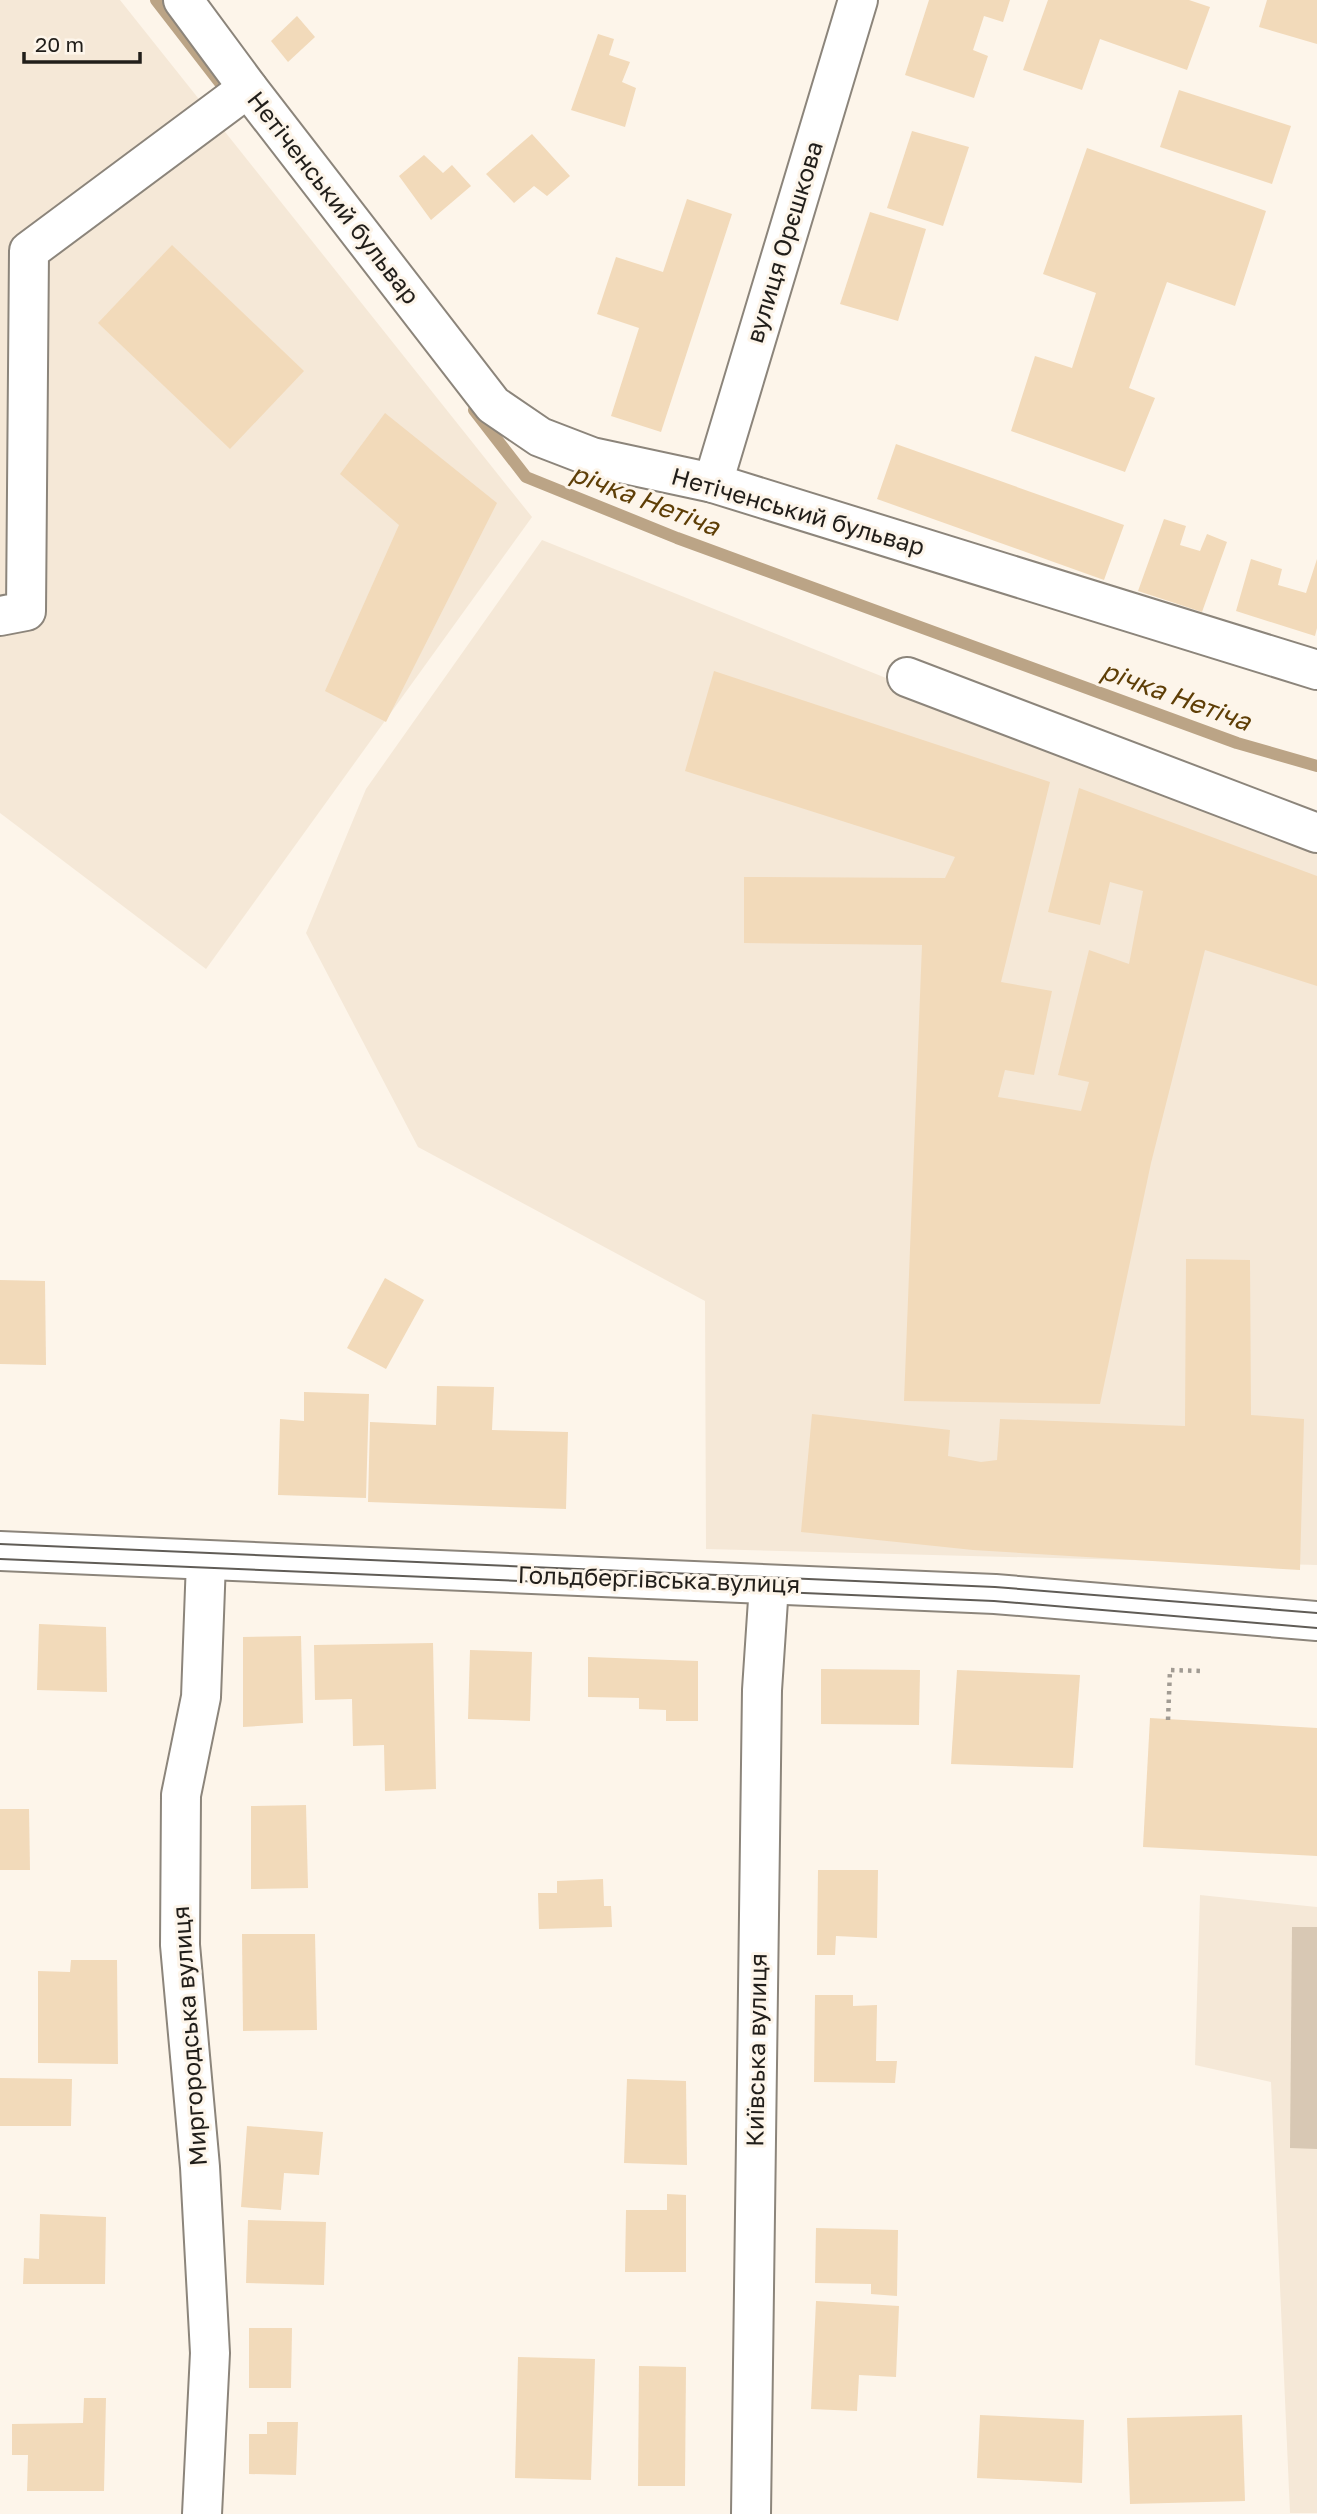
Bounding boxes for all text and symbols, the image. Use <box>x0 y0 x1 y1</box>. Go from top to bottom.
scale bar <box>24 21 140 65</box>
text: 20 m <box>35 31 84 57</box>
street label: Нетіченський бульвар <box>242 85 426 309</box>
street label: вулиця Орєшкова <box>739 137 828 346</box>
water label: річка Нетіча <box>566 457 725 543</box>
street label: Нетіченський бульвар <box>668 461 928 561</box>
water label: річка Нетіча <box>1097 654 1256 737</box>
street label: Гольдбергівська вулиця <box>517 1559 801 1598</box>
street label: Миргородська вулиця <box>165 1905 212 2167</box>
street label: Київська вулиця <box>739 1953 772 2147</box>

